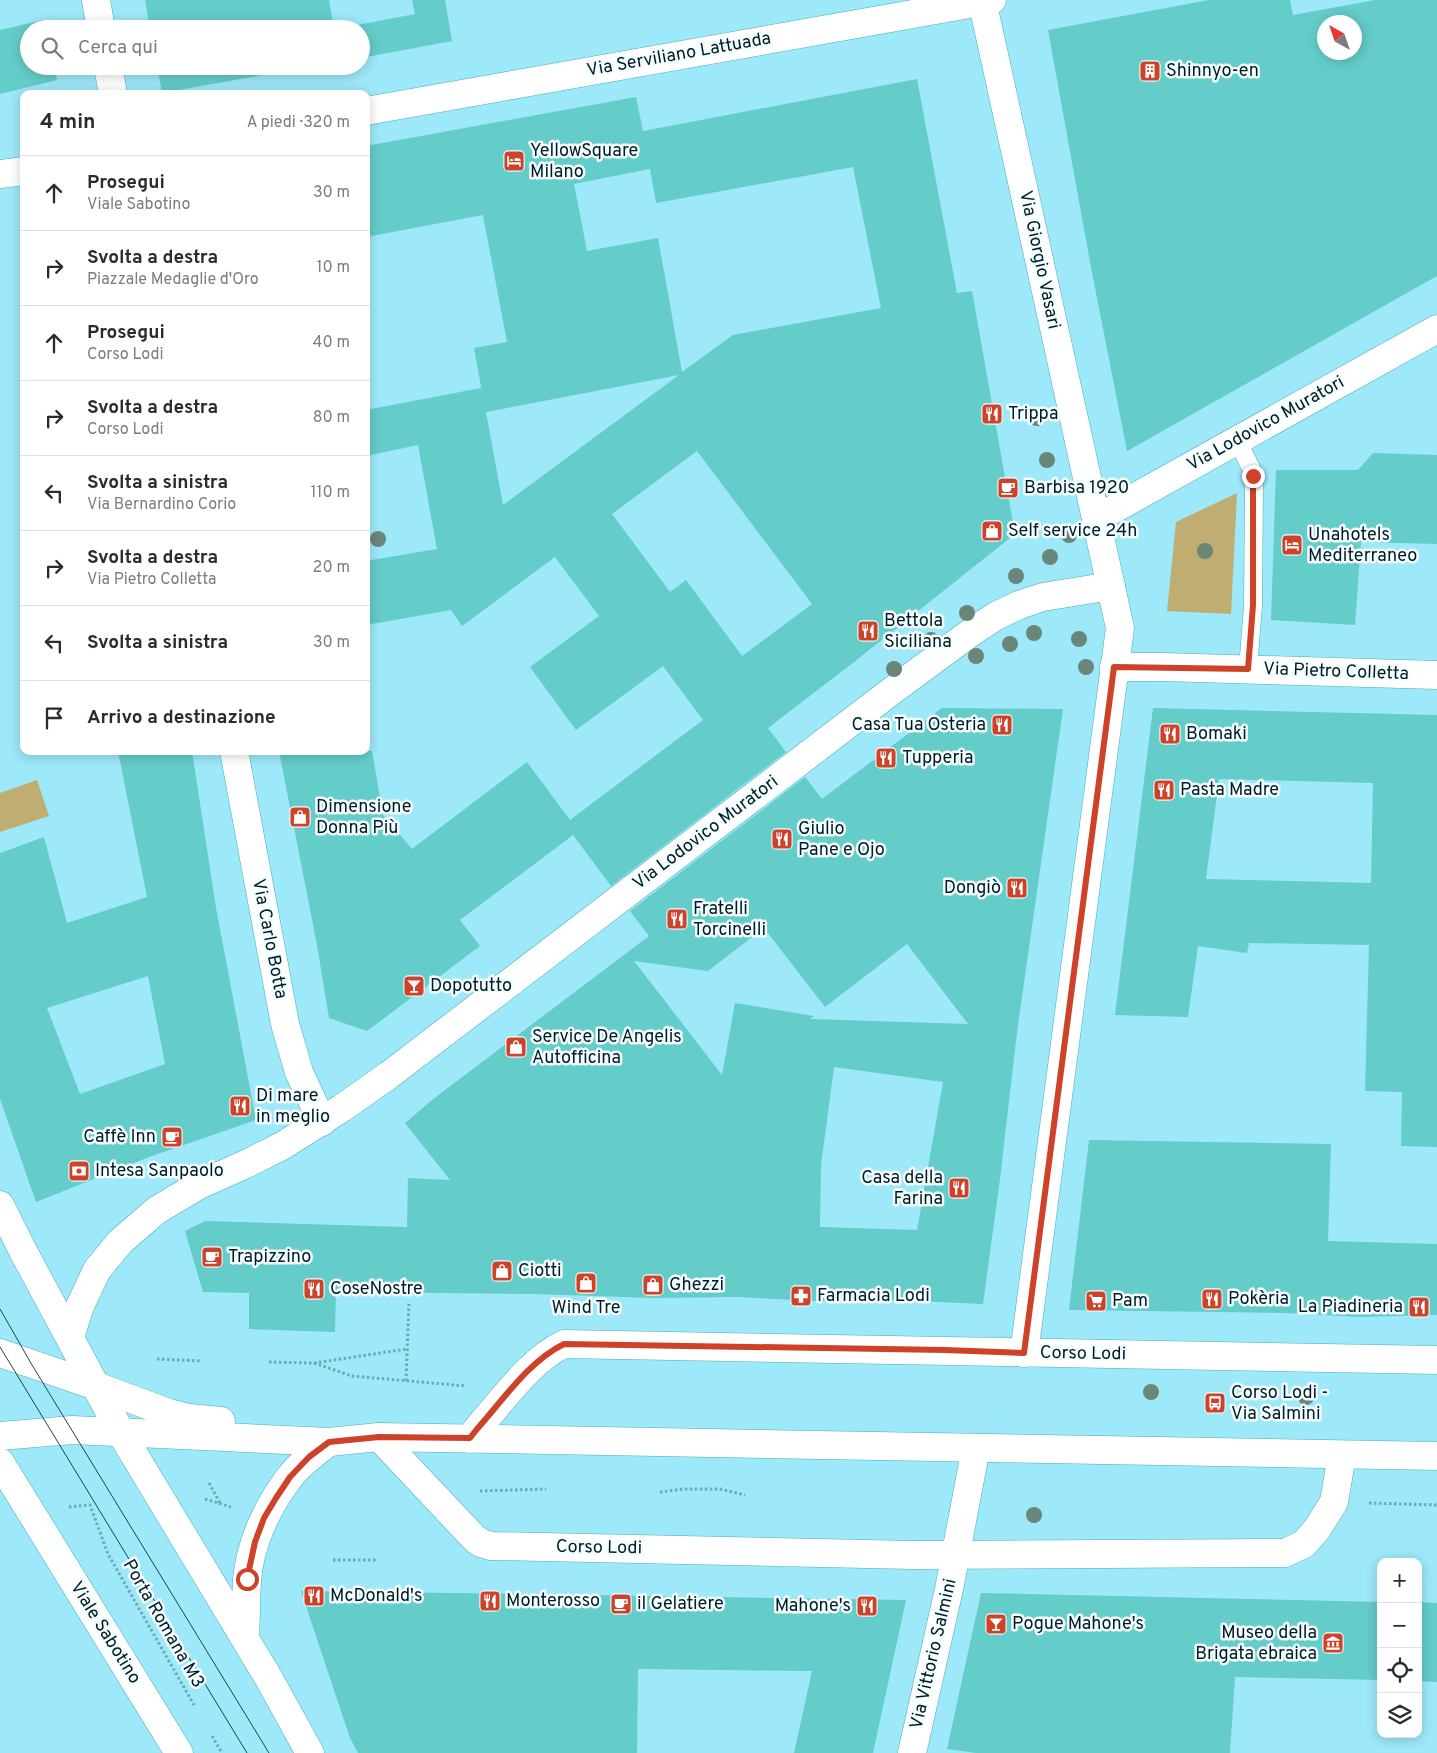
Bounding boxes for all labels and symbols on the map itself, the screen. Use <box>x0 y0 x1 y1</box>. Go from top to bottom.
north arrow <box>1317 15 1362 60</box>
street label: Via Serviliano Lattuada <box>585 27 773 83</box>
building icon: Shinnyo-en <box>1138 59 1162 83</box>
place label: Shinnyo-en <box>1166 60 1259 83</box>
place label: YellowSquare Milano <box>530 140 638 184</box>
hotel icon: YellowSquare Milano <box>502 149 526 173</box>
street label: Via Giorgio Vasari <box>1013 189 1065 331</box>
street label: Via Lodovico Muratori <box>1183 371 1349 477</box>
restaurant icon: Trippa <box>980 402 1004 426</box>
place label: Trippa <box>1008 403 1058 426</box>
route end <box>1242 465 1265 488</box>
cafe icon: Barbisa 1920 <box>996 476 1020 500</box>
place label: Barbisa 1920 <box>1024 477 1129 500</box>
shop icon: Self service 24h <box>980 519 1004 543</box>
place label: Self service 24h <box>1008 520 1137 543</box>
place label: Unahotels Mediterraneo <box>1308 524 1417 568</box>
hotel icon: Unahotels Mediterraneo <box>1280 533 1304 557</box>
place label: Bettola Siciliana <box>884 610 952 654</box>
restaurant icon: Bettola Siciliana <box>856 619 880 643</box>
street label: Via Pietro Colletta <box>1263 658 1409 686</box>
restaurant icon: Casa Tua Osteria <box>990 713 1014 737</box>
place label: Casa Tua Osteria <box>852 714 986 737</box>
restaurant icon: Bomaki <box>1158 722 1182 746</box>
place label: Bomaki <box>1186 723 1247 746</box>
restaurant icon: Tupperia <box>874 746 898 770</box>
place label: Tupperia <box>902 747 973 770</box>
street label: Via Lodovico Muratori <box>629 771 783 895</box>
restaurant icon: Pasta Madre <box>1152 778 1176 802</box>
place label: Pasta Madre <box>1180 779 1279 802</box>
place label: Dimensione Donna Più <box>316 796 411 840</box>
shop icon: Dimensione Donna Più <box>288 805 312 829</box>
place label: Giulio Pane e Ojo <box>798 818 885 862</box>
restaurant icon: Giulio Pane e Ojo <box>770 827 794 851</box>
restaurant icon: Dongiò <box>1005 876 1029 900</box>
street label: Via Carlo Botta <box>246 877 292 1001</box>
place label: Dongiò <box>944 877 1001 900</box>
place label: Fratelli Torcinelli <box>693 898 766 942</box>
restaurant icon: Fratelli Torcinelli <box>665 907 689 931</box>
bar icon: Dopotutto <box>402 974 426 998</box>
place label: Dopotutto <box>430 975 512 998</box>
place label: Service De Angelis Autofficina <box>532 1026 682 1070</box>
shop icon: Service De Angelis Autofficina <box>504 1035 528 1059</box>
place label: Di mare in meglio <box>256 1085 330 1129</box>
restaurant icon: Di mare in meglio <box>228 1094 252 1118</box>
cafe icon: Caffè Inn <box>160 1125 184 1149</box>
place label: Caffè Inn <box>83 1126 156 1149</box>
bank icon: Intesa Sanpaolo <box>67 1159 91 1183</box>
place label: Intesa Sanpaolo <box>95 1160 224 1183</box>
place label: Casa della Farina <box>861 1167 943 1211</box>
restaurant icon: Casa della Farina <box>947 1176 971 1200</box>
cafe icon: Trapizzino <box>200 1245 224 1269</box>
place label: Trapizzino <box>228 1246 311 1269</box>
shop icon: Ciotti <box>490 1259 514 1283</box>
place label: Ciotti <box>518 1260 562 1283</box>
shop icon: Wind Tre <box>574 1271 598 1295</box>
shop icon: Ghezzi <box>641 1273 665 1297</box>
place label: Ghezzi <box>669 1274 724 1297</box>
restaurant icon: CoseNostre <box>302 1277 326 1301</box>
place label: CoseNostre <box>330 1278 423 1301</box>
pharmacy icon: Farmacia Lodi <box>789 1284 813 1308</box>
place label: Farmacia Lodi <box>817 1285 930 1308</box>
restaurant icon: Pokèria <box>1200 1287 1224 1311</box>
place label: Pokèria <box>1228 1288 1289 1311</box>
supermarket icon: Pam <box>1084 1289 1108 1313</box>
place label: Pam <box>1112 1290 1148 1313</box>
restaurant icon: La Piadineria <box>1407 1295 1431 1319</box>
place label: La Piadineria <box>1298 1296 1403 1319</box>
place label: Wind Tre <box>552 1297 620 1320</box>
street label: Corso Lodi <box>1040 1342 1126 1366</box>
place label: Corso Lodi - Via Salmini <box>1231 1382 1329 1426</box>
bus stop icon: Corso Lodi - Via Salmini <box>1203 1391 1227 1415</box>
street label: Corso Lodi <box>556 1536 642 1560</box>
street label: Porta Romana M3 <box>117 1556 209 1692</box>
route start <box>236 1568 259 1591</box>
street label: Via Vittorio Salmini <box>905 1576 963 1732</box>
street label: Viale Sabotino <box>64 1578 146 1688</box>
restaurant icon: McDonald's <box>302 1584 326 1608</box>
place label: McDonald's <box>330 1585 422 1608</box>
restaurant icon: Monterosso <box>478 1589 502 1613</box>
place label: Monterosso <box>506 1590 600 1613</box>
cafe icon: il Gelatiere <box>609 1592 633 1616</box>
place label: il Gelatiere <box>637 1593 724 1616</box>
restaurant icon: Mahone's <box>855 1594 879 1618</box>
place label: Mahone's <box>775 1595 851 1618</box>
bar icon: Pogue Mahone's <box>984 1612 1008 1636</box>
place label: Pogue Mahone's <box>1012 1613 1144 1636</box>
place label: Museo della Brigata ebraica <box>1195 1622 1317 1666</box>
museum icon: Museo della Brigata ebraica <box>1321 1631 1345 1655</box>

